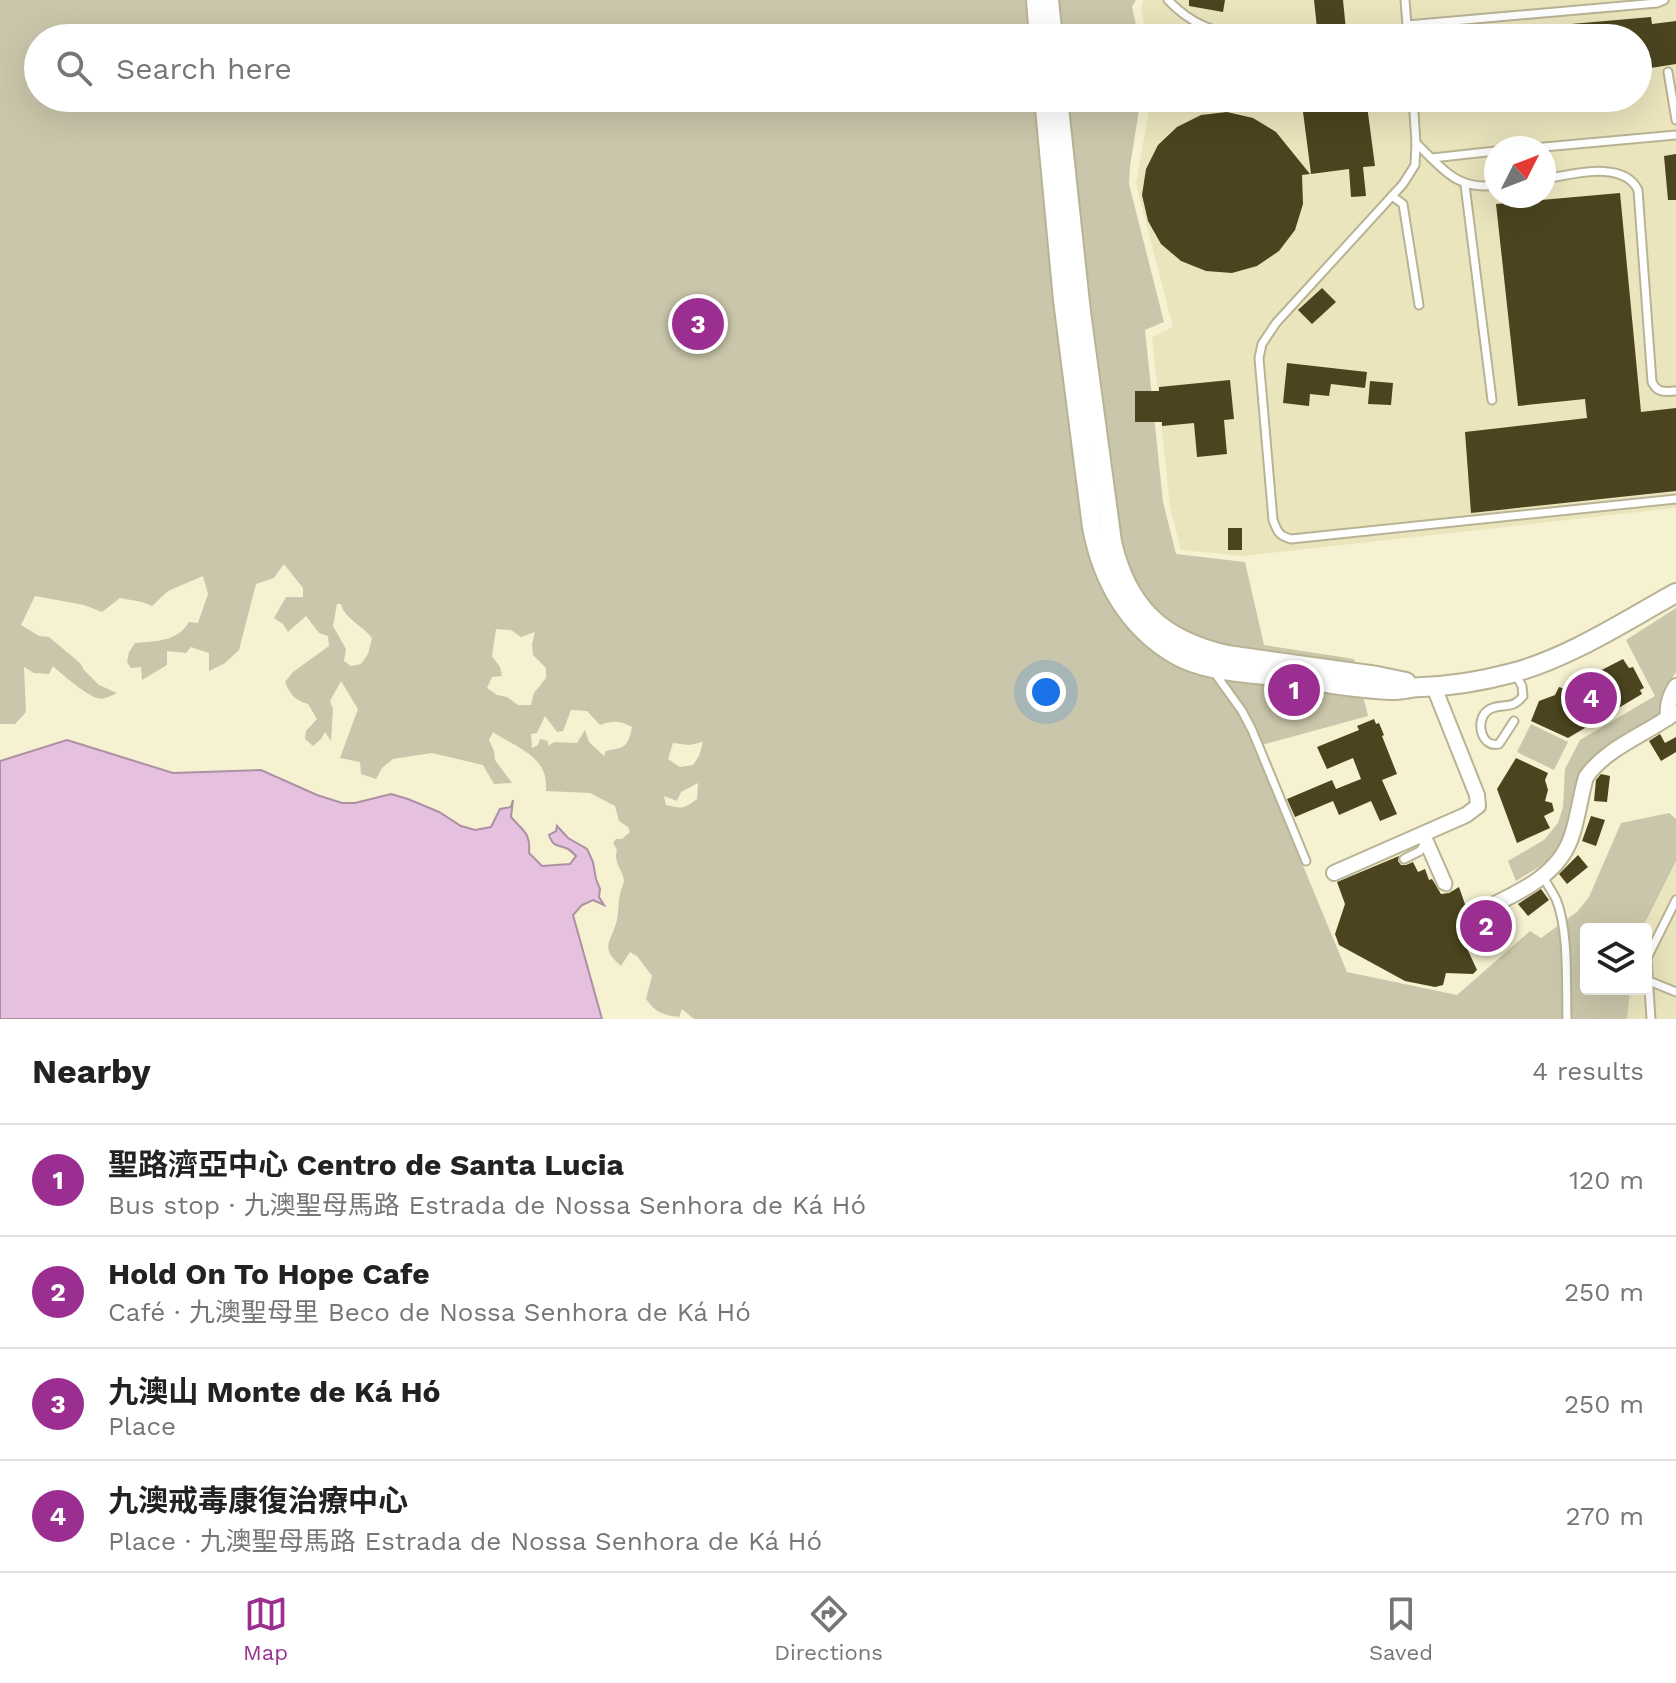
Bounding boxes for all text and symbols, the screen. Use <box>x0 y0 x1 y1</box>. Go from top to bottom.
search box <box>24 24 1652 112</box>
icon: search <box>52 46 96 90</box>
text: Search here <box>116 51 292 86</box>
north arrow <box>1484 136 1556 208</box>
pin: 3 <box>672 294 724 354</box>
pin: 1 <box>1268 660 1320 720</box>
pin: 4 <box>1565 668 1617 728</box>
your location <box>1026 672 1066 712</box>
pin: 2 <box>1460 896 1512 956</box>
map controls <box>1580 923 1652 995</box>
button: layers <box>1580 923 1652 995</box>
text: Nearby <box>32 1051 151 1091</box>
text: 4 results <box>1532 1056 1644 1086</box>
text: 聖路濟亞中心 Centro de Santa Lucia <box>108 1147 624 1182</box>
text: 1 <box>52 1165 64 1195</box>
text: 120 m <box>1569 1165 1644 1195</box>
text: Bus stop · 九澳聖母馬路 Estrada de Nossa Senhora de Ká Hó <box>108 1190 866 1220</box>
text: Hold On To Hope Cafe <box>108 1256 430 1291</box>
text: 2 <box>50 1277 66 1307</box>
text: 250 m <box>1564 1277 1644 1307</box>
text: Café · 九澳聖母里 Beco de Nossa Senhora de Ká Hó <box>108 1297 751 1327</box>
text: 九澳山 Monte de Ká Hó <box>108 1374 441 1409</box>
text: 3 <box>50 1389 66 1419</box>
text: 250 m <box>1564 1389 1644 1419</box>
text: Place <box>108 1411 176 1441</box>
text: 九澳戒毒康復治療中心 <box>108 1483 408 1518</box>
text: 4 <box>50 1501 66 1531</box>
text: 270 m <box>1565 1501 1644 1531</box>
text: Place · 九澳聖母馬路 Estrada de Nossa Senhora de Ká Hó <box>108 1526 822 1556</box>
tab: Map <box>243 1592 288 1665</box>
tab: Directions <box>774 1592 883 1665</box>
tab: Saved <box>1369 1592 1433 1665</box>

